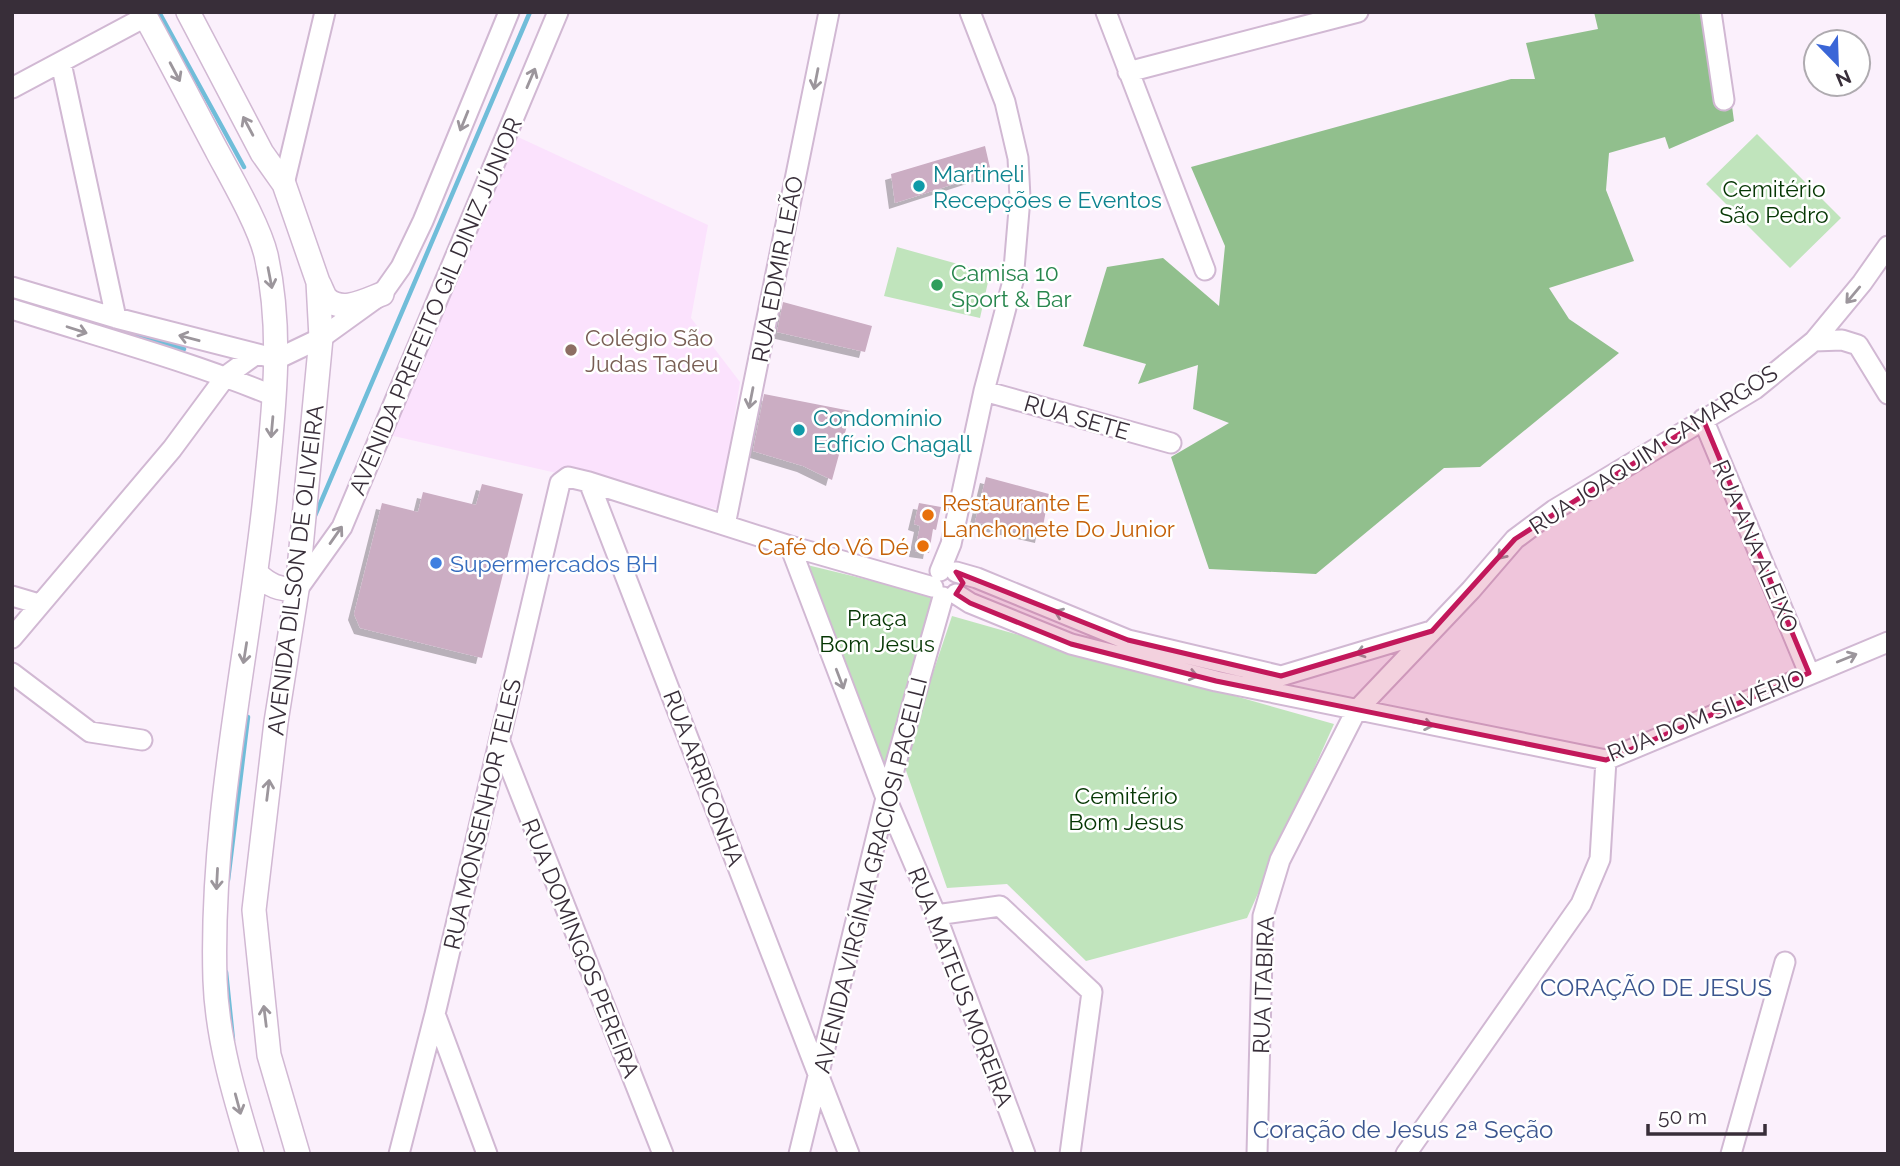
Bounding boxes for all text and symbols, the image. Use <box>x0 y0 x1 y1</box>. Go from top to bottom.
north arrow <box>1802 28 1872 98</box>
one-way arrow <box>168 62 182 82</box>
text: N <box>1833 66 1855 92</box>
one-way arrow <box>808 67 822 90</box>
one-way arrow <box>525 68 538 89</box>
one-way arrow <box>457 109 470 131</box>
street label: AVENIDA PREFEITO GIL DINIZ JÚNIOR <box>343 113 527 499</box>
one-way arrow <box>241 116 254 137</box>
place label: Martineli Recepções e Eventos <box>933 160 1162 213</box>
street label: RUA EDMIR LEÃO <box>746 174 808 364</box>
park label: Cemitério São Pedro <box>1719 175 1829 228</box>
marker: Martineli Recepções e Eventos <box>911 178 927 194</box>
place label: Camisa 10 Sport & Bar <box>951 259 1072 312</box>
one-way arrow <box>264 266 278 289</box>
marker: Camisa 10 Sport & Bar <box>929 277 945 293</box>
one-way arrow <box>1845 285 1861 303</box>
place label: Colégio São Judas Tadeu <box>585 324 718 377</box>
one-way arrow <box>66 325 88 337</box>
one-way arrow <box>178 330 200 343</box>
marker: Colégio São Judas Tadeu <box>563 342 579 358</box>
street label: RUA JOAQUIM CAMARGOS <box>1524 359 1782 539</box>
one-way arrow <box>744 386 757 409</box>
street label: RUA SETE <box>1021 389 1133 445</box>
street label: AVENIDA DILSON DE OLIVEIRA <box>261 403 329 737</box>
place label: Condomínio Edfício Chagall <box>813 404 972 457</box>
one-way arrow <box>265 415 278 438</box>
marker: Condomínio Edfício Chagall <box>791 422 807 438</box>
street label: RUA ANA ALEIXO <box>1707 456 1805 636</box>
place label: Restaurante E Lanchonete Do Junior <box>942 489 1175 542</box>
marker: Restaurante E Lanchonete Do Junior <box>920 507 936 523</box>
one-way arrow <box>329 526 343 545</box>
place label: Café do Vô Dé <box>758 533 909 560</box>
marker: Café do Vô Dé <box>915 538 931 554</box>
one-way arrow <box>1496 542 1513 559</box>
place label: Supermercados BH <box>450 550 658 577</box>
marker: Supermercados BH <box>428 555 444 571</box>
park label: Praça Bom Jesus <box>819 604 935 657</box>
one-way arrow <box>1054 607 1076 620</box>
one-way arrow <box>238 641 251 664</box>
one-way arrow <box>1356 645 1378 658</box>
one-way arrow <box>1835 651 1857 664</box>
street label: RUA DOM SILVÉRIO <box>1603 663 1809 767</box>
one-way arrow <box>835 667 848 689</box>
one-way arrow <box>1176 668 1199 681</box>
street label: AVENIDA VIRGÍNIA GRACIOSI PACELLI <box>808 674 932 1076</box>
street label: RUA MONSENHOR TELES <box>438 676 526 952</box>
street label: RUA ARRICONHA <box>658 686 750 870</box>
one-way arrow <box>1411 718 1434 731</box>
one-way arrow <box>262 779 275 802</box>
park label: Cemitério Bom Jesus <box>1068 782 1184 835</box>
street label: RUA DOMINGOS PEREIRA <box>517 815 646 1082</box>
street label: RUA MATEUS MOREIRA <box>903 863 1019 1111</box>
one-way arrow <box>210 867 223 890</box>
street label: RUA ITABIRA <box>1247 915 1279 1054</box>
district label: CORAÇÃO DE JESUS <box>1540 973 1772 1002</box>
one-way arrow <box>258 1006 271 1028</box>
one-way arrow <box>232 1092 245 1115</box>
scale bar <box>1648 1092 1765 1136</box>
text: 50 m <box>1658 1104 1707 1129</box>
district label: Coração de Jesus 2ª Seção <box>1253 1115 1553 1144</box>

